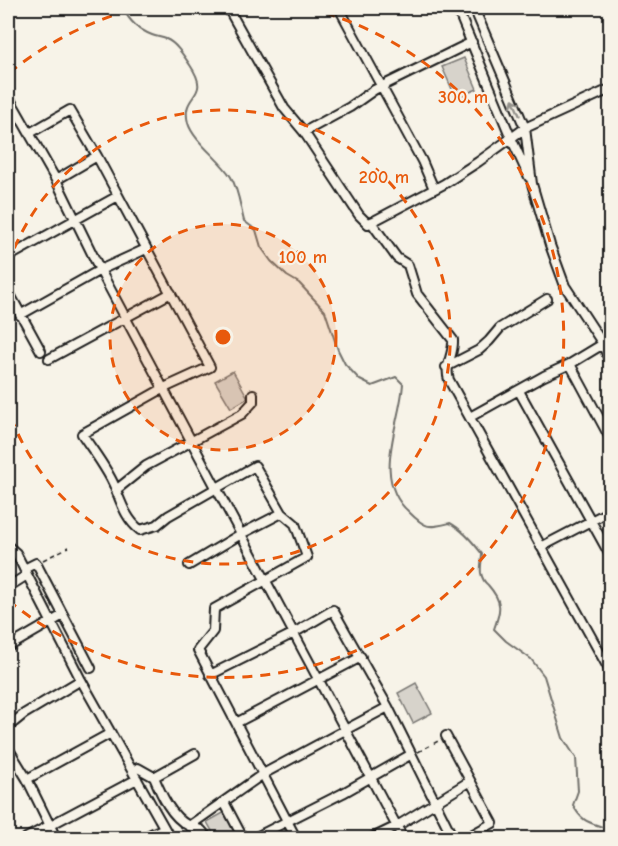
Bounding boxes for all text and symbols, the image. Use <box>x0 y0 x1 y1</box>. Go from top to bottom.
text: 300 m <box>438 87 488 108</box>
one-way arrow <box>510 98 521 117</box>
text: 200 m <box>359 167 409 188</box>
text: 100 m <box>279 247 327 268</box>
centre of rings <box>213 327 233 347</box>

